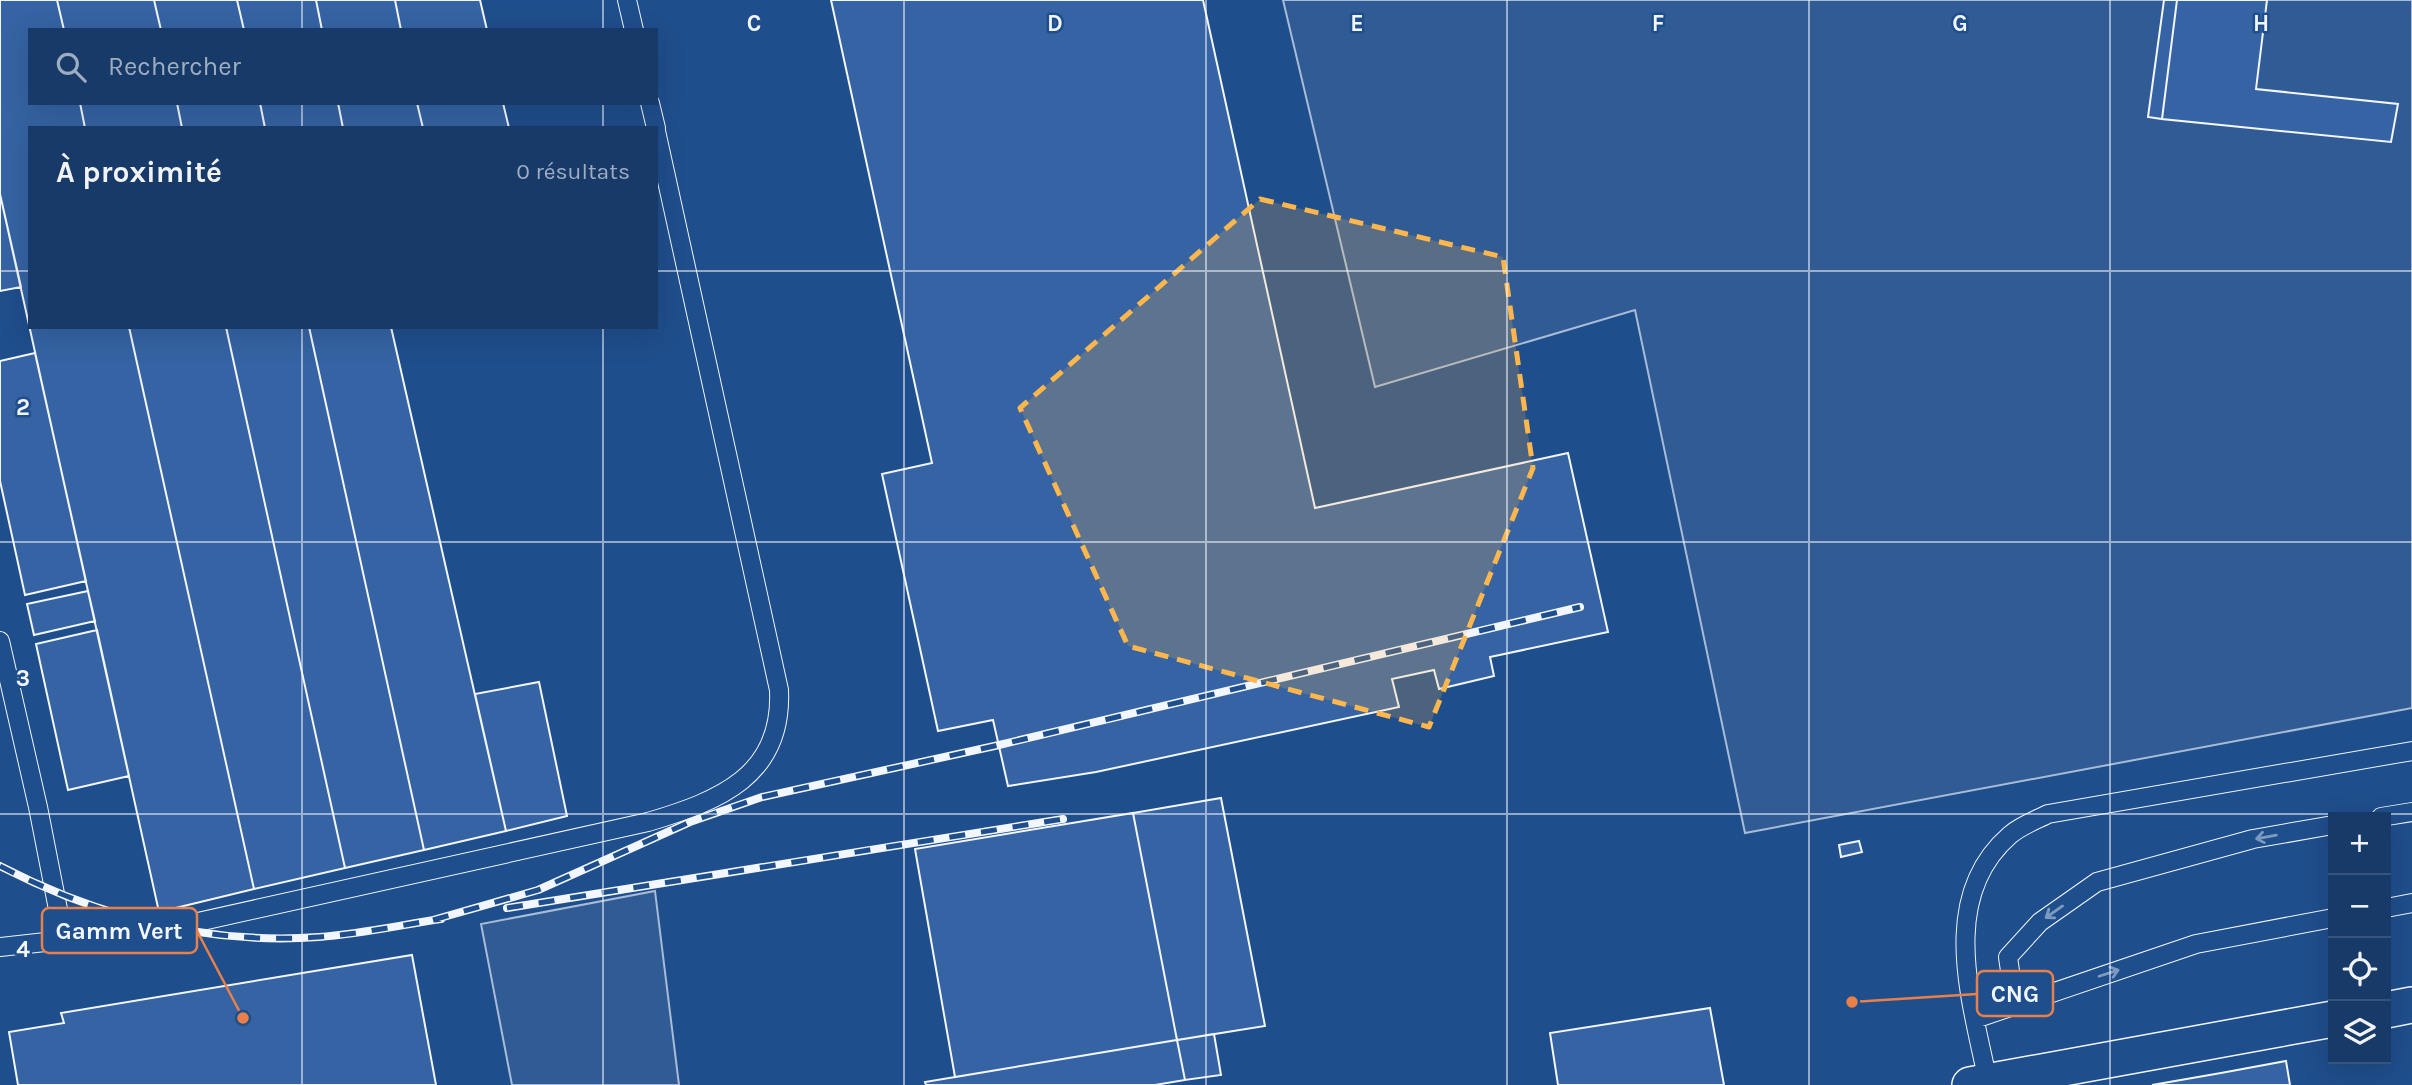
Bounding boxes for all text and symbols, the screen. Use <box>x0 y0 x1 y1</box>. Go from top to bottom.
text: C <box>747 10 761 37</box>
text: D <box>1047 10 1063 37</box>
text: E <box>1350 10 1364 37</box>
text: F <box>1652 10 1664 37</box>
text: G <box>1952 10 1968 37</box>
text: H <box>2253 10 2269 37</box>
search box <box>28 28 658 105</box>
icon: search <box>52 48 90 86</box>
text: Rechercher <box>108 51 241 82</box>
text: À proximité <box>56 154 222 190</box>
text: 0 résultats <box>516 158 630 185</box>
text: 2 <box>16 394 30 421</box>
text: 3 <box>16 665 30 692</box>
map controls <box>2328 812 2391 1064</box>
button: + <box>2328 812 2391 875</box>
one-way arrow <box>2255 831 2278 844</box>
button: − <box>2328 875 2391 938</box>
one-way arrow <box>2045 905 2064 919</box>
callout: Gamm Vert <box>42 908 197 953</box>
text: Gamm Vert <box>55 917 183 945</box>
text: 4 <box>16 936 30 963</box>
button: locate <box>2328 938 2391 1001</box>
one-way arrow <box>2098 965 2120 978</box>
callout: CNG <box>1977 971 2053 1016</box>
text: CNG <box>1991 980 2039 1008</box>
button: layers <box>2328 1001 2391 1064</box>

